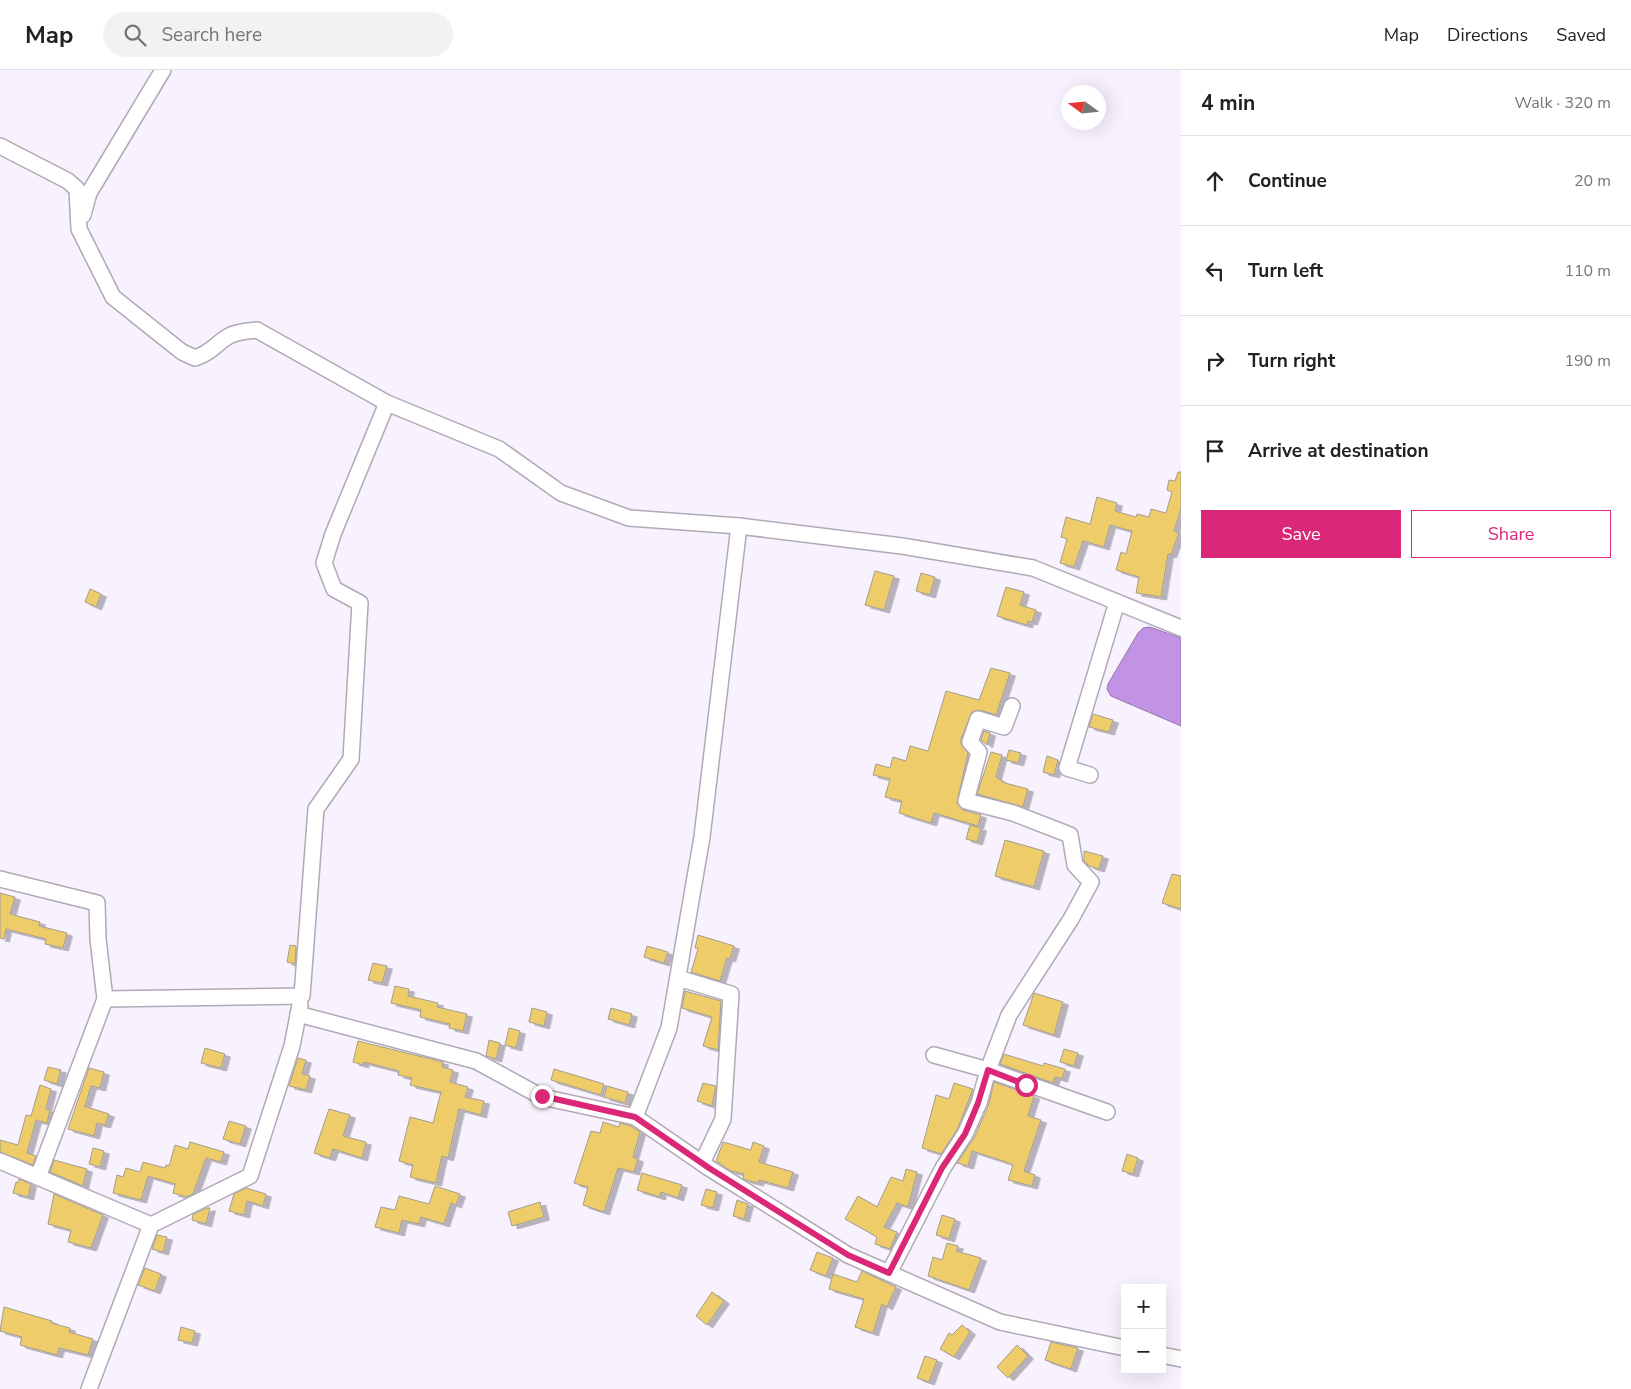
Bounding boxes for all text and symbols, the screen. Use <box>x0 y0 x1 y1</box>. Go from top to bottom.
search box <box>103 12 453 57</box>
text: Map <box>25 19 73 51</box>
icon: search <box>121 21 149 49</box>
text: Search here <box>161 22 262 48</box>
text: Map <box>1384 23 1419 47</box>
text: Directions <box>1447 23 1528 47</box>
text: Saved <box>1556 23 1606 47</box>
north arrow <box>1061 85 1106 130</box>
text: 4 min <box>1201 89 1255 117</box>
text: Walk · 320 m <box>1515 92 1611 114</box>
icon: ahead <box>1201 167 1229 195</box>
text: Continue <box>1248 168 1327 194</box>
text: 20 m <box>1574 170 1611 192</box>
icon: left <box>1201 257 1229 285</box>
text: Turn left <box>1248 258 1323 284</box>
text: 110 m <box>1564 260 1611 282</box>
icon: right <box>1201 347 1229 375</box>
text: Turn right <box>1248 348 1335 374</box>
text: 190 m <box>1564 350 1611 372</box>
icon: arrive <box>1201 437 1229 465</box>
text: Arrive at destination <box>1248 438 1429 464</box>
button: Save <box>1201 510 1401 558</box>
button: Share <box>1411 510 1611 558</box>
route start <box>1015 1074 1038 1097</box>
route end <box>531 1085 554 1108</box>
map controls <box>1121 1284 1166 1374</box>
button: + <box>1121 1284 1166 1329</box>
button: − <box>1121 1329 1166 1374</box>

